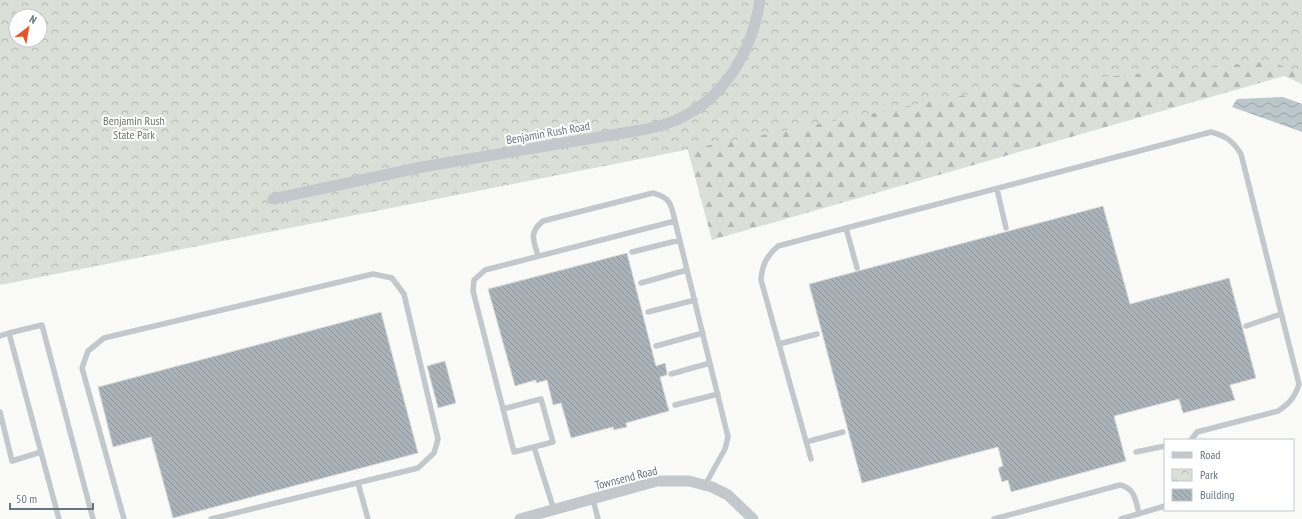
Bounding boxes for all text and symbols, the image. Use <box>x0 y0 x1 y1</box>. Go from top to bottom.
north arrow <box>8 8 48 48</box>
text: N <box>27 12 39 27</box>
park label: Benjamin Rush State Park <box>103 113 165 142</box>
street label: Benjamin Rush Road <box>505 118 591 147</box>
legend <box>1164 439 1294 511</box>
text: Road <box>1200 447 1220 462</box>
street label: Townsend Road <box>593 462 659 493</box>
text: Park <box>1200 467 1218 482</box>
scale bar <box>10 485 93 511</box>
text: Building <box>1200 487 1235 502</box>
text: 50 m <box>16 491 37 506</box>

